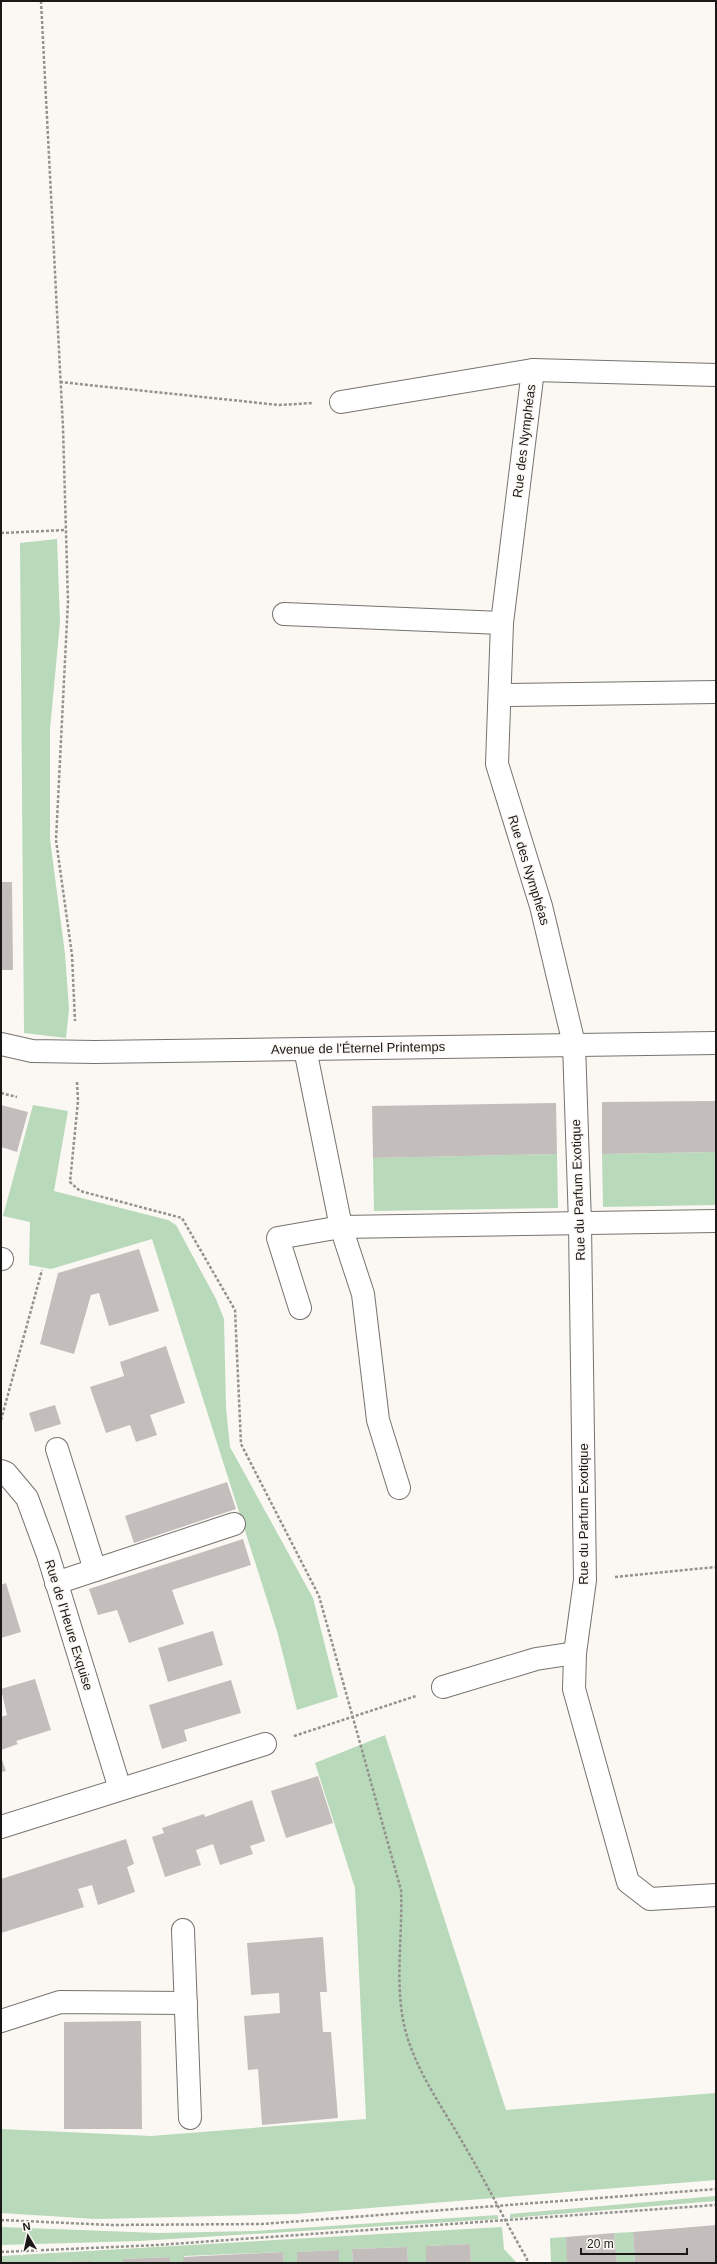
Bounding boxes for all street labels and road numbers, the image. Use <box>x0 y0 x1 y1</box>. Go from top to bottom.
street label: Rue des Nymphéas <box>510 383 538 499</box>
street label: Rue des Nymphéas <box>505 813 553 927</box>
street label: Avenue de l'Éternel Printemps <box>271 1039 446 1057</box>
street label: Rue du Parfum Exotique <box>568 1119 588 1261</box>
street label: Rue du Parfum Exotique <box>576 1443 591 1585</box>
street label: Rue de l'Heure Exquise <box>42 1558 96 1692</box>

